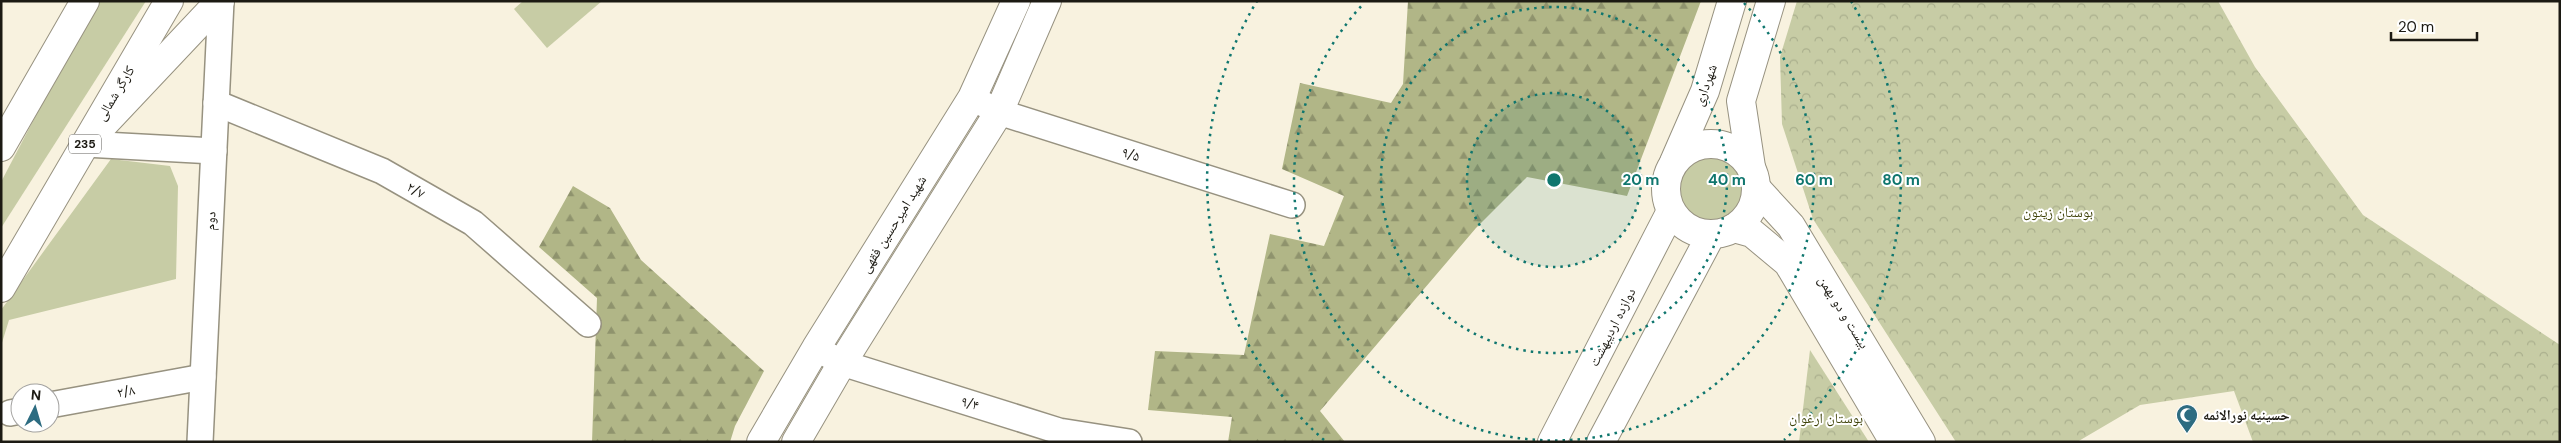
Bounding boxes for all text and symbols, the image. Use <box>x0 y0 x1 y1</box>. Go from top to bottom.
scale bar <box>2391 10 2477 42</box>
text: 20 m <box>2398 17 2434 37</box>
street label: کارگر شمالی <box>92 62 139 124</box>
street label: شهرداری <box>1689 62 1721 108</box>
road number: 235 <box>69 134 101 154</box>
street label: ۹/۵ <box>1120 143 1142 165</box>
text: 20 m <box>1623 170 1659 190</box>
text: 40 m <box>1708 170 1746 190</box>
text: 60 m <box>1795 170 1833 190</box>
text: 80 m <box>1882 170 1920 190</box>
centre of rings <box>1545 171 1563 189</box>
street label: شهید امیرحسین فقهی <box>856 172 930 276</box>
street label: ۲/۷ <box>404 178 428 202</box>
park label: بوستان زیتون <box>2023 203 2093 221</box>
street label: دوم <box>201 211 220 231</box>
street label: بیست و دو بهمن <box>1814 272 1874 352</box>
street label: دوازده اردیبهشت <box>1585 285 1640 369</box>
street label: ۲/۸ <box>116 381 136 401</box>
north arrow <box>10 383 60 433</box>
text: N <box>30 386 42 404</box>
street label: ۹/۴ <box>959 392 981 414</box>
mosque icon: حسینیه نورالائمه <box>2175 403 2199 434</box>
place label: حسینیه نورالائمه <box>2203 406 2290 424</box>
park label: بوستان ارغوان <box>1789 409 1863 427</box>

